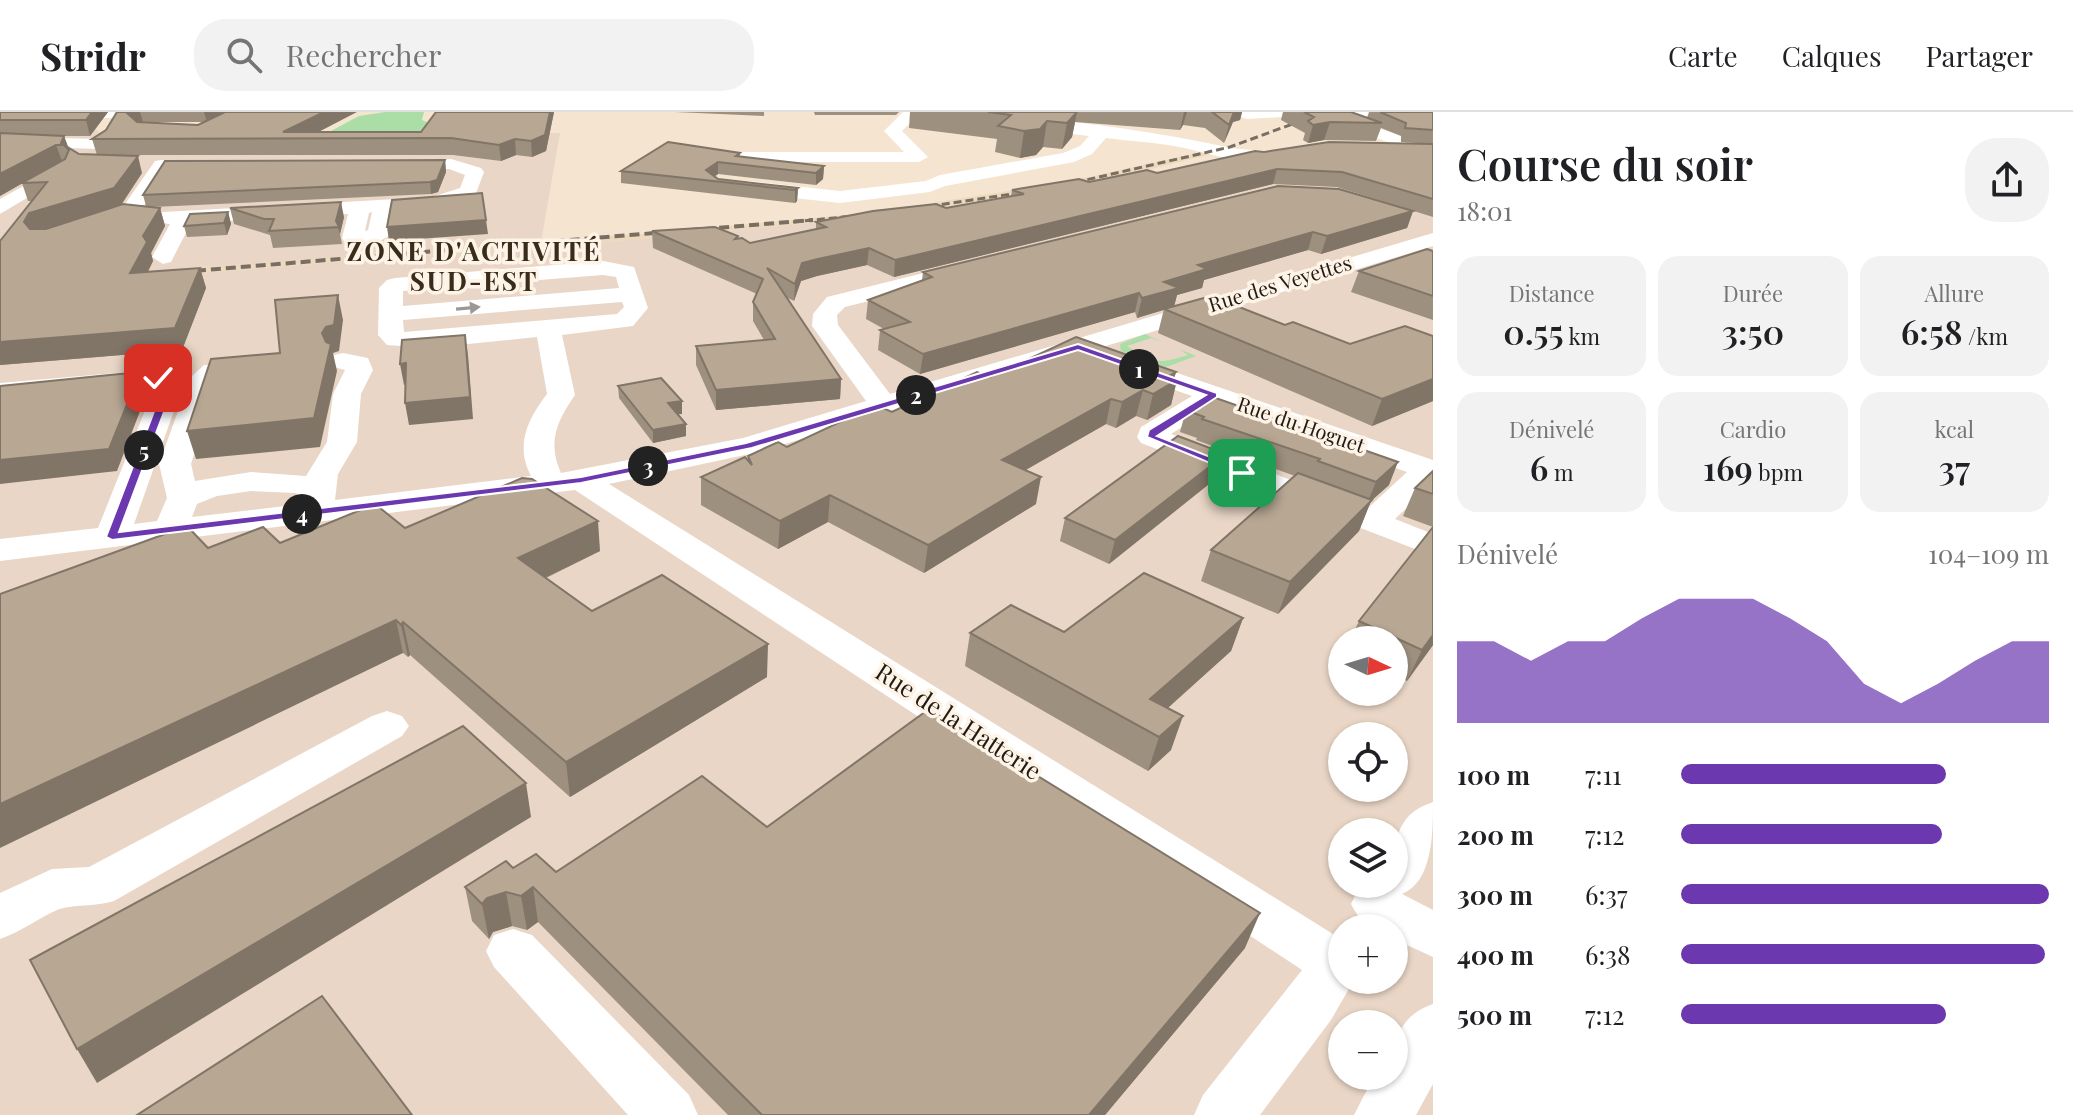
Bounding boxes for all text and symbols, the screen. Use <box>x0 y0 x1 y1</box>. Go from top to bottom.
search box <box>194 19 754 91</box>
text: Stridr <box>40 30 146 81</box>
icon: search <box>222 33 266 77</box>
text: Rechercher <box>286 35 441 75</box>
text: Carte <box>1668 37 1738 74</box>
text: Calques <box>1782 37 1881 74</box>
text: Partager <box>1925 37 2033 74</box>
text: Course du soir <box>1457 133 1753 192</box>
button: share <box>1965 138 2049 222</box>
text: 18:01 <box>1457 193 1512 228</box>
district label: ZONE D'ACTIVITÉ SUD-EST <box>347 233 601 298</box>
street label: Rue des Veyettes <box>1205 248 1354 317</box>
text: Distance <box>1509 278 1595 308</box>
text: Durée <box>1723 278 1783 308</box>
text: Allure <box>1924 278 1984 308</box>
one-way arrow <box>456 301 481 314</box>
text: 0.55 <box>1503 308 1564 354</box>
text: 3:50 <box>1722 308 1784 354</box>
text: 6:58 <box>1901 308 1963 354</box>
text: km <box>1564 321 1600 351</box>
text: /km <box>1963 321 2008 351</box>
pin <box>124 344 192 412</box>
pin: 1 <box>1119 349 1159 389</box>
text: 1 <box>1135 354 1143 384</box>
icon: check <box>136 356 180 400</box>
pin: 2 <box>896 375 936 415</box>
text: 2 <box>910 380 922 410</box>
street label: Rue du Hoguet <box>1234 389 1370 458</box>
text: Dénivelé <box>1509 414 1594 444</box>
text: Cardio <box>1720 414 1786 444</box>
text: kcal <box>1935 414 1974 444</box>
pin: 5 <box>124 430 164 470</box>
text: 5 <box>139 435 149 465</box>
pin <box>1208 439 1276 507</box>
text: 6 <box>1530 444 1548 490</box>
text: 169 <box>1703 444 1753 490</box>
text: 37 <box>1939 444 1970 490</box>
pin: 3 <box>628 446 668 486</box>
text: 3 <box>643 451 653 481</box>
icon: arrive <box>1220 451 1264 495</box>
text: m <box>1548 457 1573 487</box>
text: bpm <box>1753 457 1803 487</box>
pin: 4 <box>282 494 322 534</box>
text: 4 <box>296 499 308 529</box>
text: Dénivelé <box>1457 536 1558 571</box>
text: 104–109 m <box>1928 536 2049 571</box>
north arrow <box>1328 626 1408 706</box>
map controls <box>1328 626 1408 1090</box>
street label: Rue de la Hatterie <box>870 655 1048 786</box>
button: locate <box>1328 722 1408 802</box>
text: 100 m <box>1457 757 1530 792</box>
text: 7:11 <box>1585 757 1622 792</box>
text: 200 m <box>1457 817 1534 852</box>
text: 7:12 <box>1585 817 1625 852</box>
button: layers <box>1328 818 1408 898</box>
text: 300 m <box>1457 877 1533 912</box>
text: 6:37 <box>1585 877 1628 912</box>
button: + <box>1328 914 1408 994</box>
text: 400 m <box>1457 937 1534 972</box>
text: 6:38 <box>1585 937 1631 972</box>
text: 500 m <box>1457 997 1532 1032</box>
text: 7:12 <box>1585 997 1625 1032</box>
button: − <box>1328 1010 1408 1090</box>

